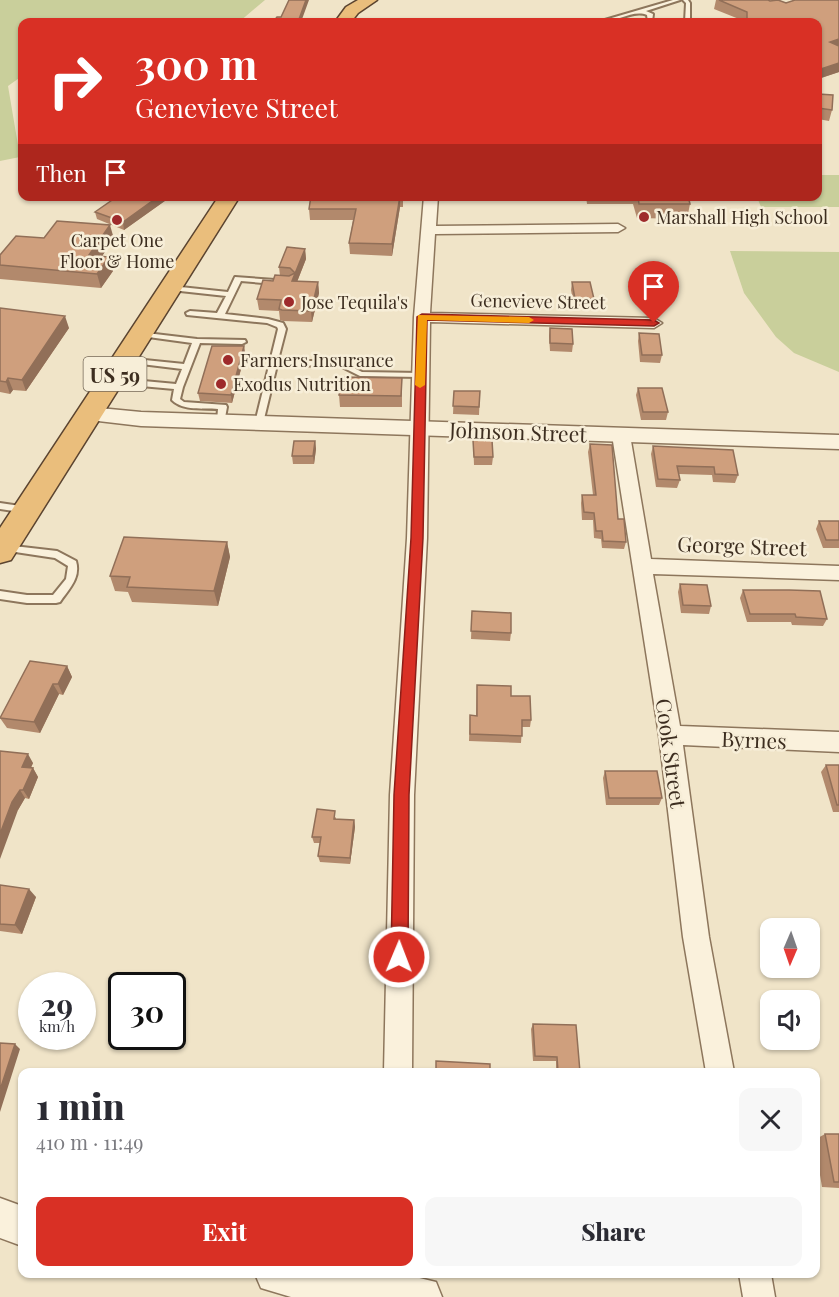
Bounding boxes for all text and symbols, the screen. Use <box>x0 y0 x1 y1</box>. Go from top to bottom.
text: 300 m <box>135 35 257 91</box>
icon: right <box>36 42 114 120</box>
text: Genevieve Street <box>135 89 338 125</box>
icon: arrive <box>99 156 132 189</box>
text: Then <box>36 158 87 188</box>
place label: Marshall High School <box>656 205 828 229</box>
marker: Marshall High School <box>637 210 651 224</box>
marker: Carpet One Floor & Home <box>110 213 124 227</box>
place label: Carpet One Floor & Home <box>60 228 174 273</box>
pin <box>628 261 679 323</box>
icon: arrive <box>637 270 670 303</box>
street label: Genevieve Street <box>470 288 606 314</box>
place label: Jose Tequila's <box>300 290 408 314</box>
marker: Jose Tequila's <box>282 295 296 309</box>
place label: Farmers Insurance <box>240 348 394 372</box>
marker: Farmers Insurance <box>221 353 235 367</box>
road number: US 59 <box>84 357 146 391</box>
place label: Exodus Nutrition <box>233 372 371 396</box>
marker: Exodus Nutrition <box>214 377 228 391</box>
street label: Johnson Street <box>448 415 588 447</box>
street label: George Street <box>677 529 808 561</box>
street label: Cook Street <box>650 697 694 810</box>
street label: Byrnes <box>721 724 787 754</box>
north arrow <box>760 918 820 978</box>
map controls <box>760 918 820 1050</box>
position arrow <box>367 925 431 989</box>
speed limit sign: 30 <box>108 972 186 1050</box>
text: 29 <box>41 984 73 1024</box>
button: sound <box>760 990 820 1050</box>
text: km/h <box>39 1016 75 1036</box>
text: 1 min <box>36 1081 125 1129</box>
button: close <box>739 1088 802 1151</box>
text: 410 m · 11:49 <box>36 1128 143 1155</box>
button: Exit <box>36 1197 413 1266</box>
button: Share <box>425 1197 802 1266</box>

